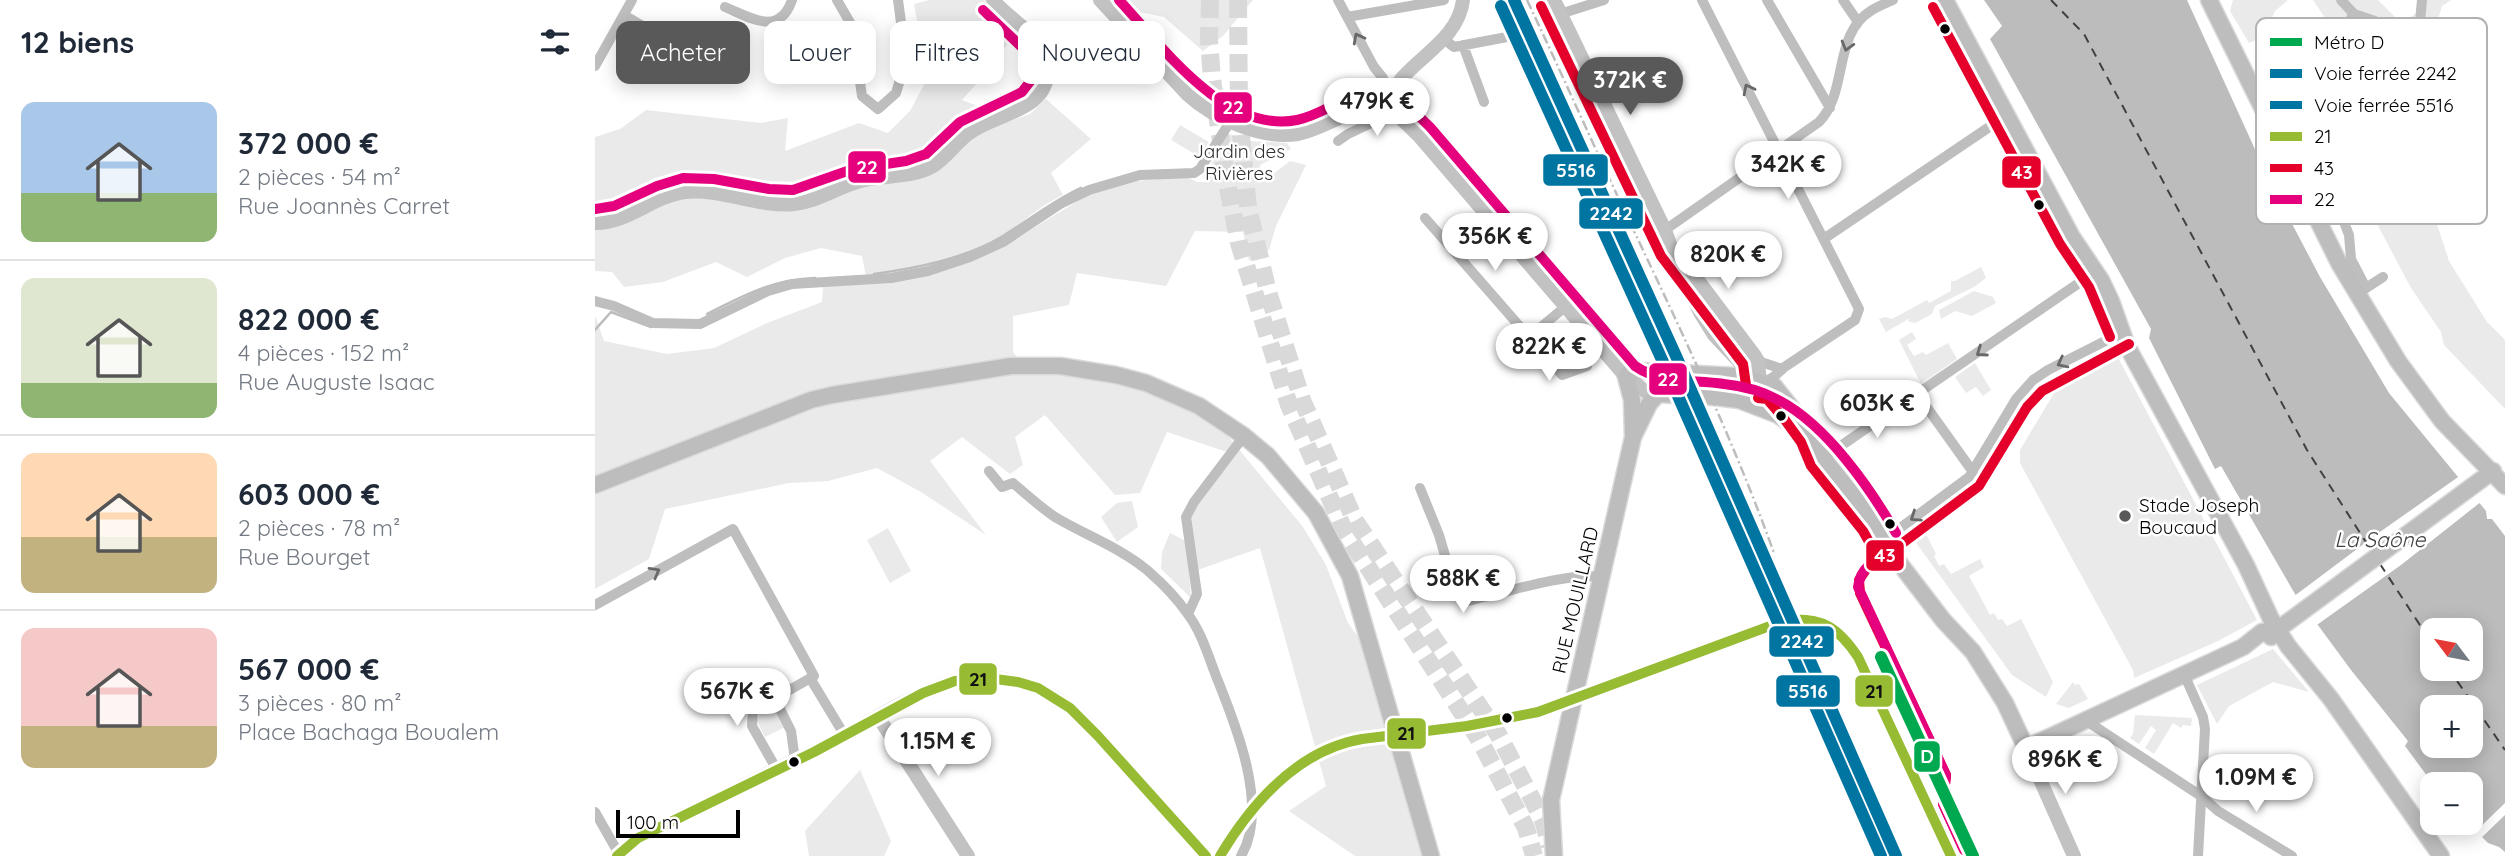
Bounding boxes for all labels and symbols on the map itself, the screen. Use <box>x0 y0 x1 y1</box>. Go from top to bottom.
legend <box>2256 18 2487 224</box>
unlabelled marker <box>1938 22 1952 36</box>
text: Métro D <box>2314 30 2384 54</box>
one-way arrow <box>1353 33 1366 45</box>
one-way arrow <box>1841 40 1856 52</box>
pin: 372K € <box>1573 58 1687 117</box>
text: Voie ferrée 2242 <box>2314 61 2457 85</box>
pin: 479K € <box>1320 78 1434 138</box>
one-way arrow <box>1743 84 1757 96</box>
line badge: 22 <box>1213 91 1253 124</box>
text: Voie ferrée 5516 <box>2314 93 2453 117</box>
text: 22 <box>1222 95 1244 119</box>
text: 21 <box>2314 124 2332 148</box>
park label: Jardin des Rivières <box>1193 139 1285 185</box>
pin: 342K € <box>1731 142 1845 201</box>
line badge: 22 <box>847 150 887 184</box>
line badge: 5516 <box>1542 153 1609 187</box>
text: 22 <box>856 155 878 179</box>
line badge: 43 <box>2001 155 2042 189</box>
text: 43 <box>2314 156 2334 180</box>
text: 5516 <box>1556 158 1596 182</box>
text: 43 <box>2011 160 2033 184</box>
text: 22 <box>2314 187 2335 211</box>
line badge: 2242 <box>1578 197 1644 230</box>
unlabelled marker <box>2032 198 2046 212</box>
text: 2242 <box>1589 201 1633 225</box>
pin: 356K € <box>1438 214 1552 273</box>
pin: 820K € <box>1671 232 1785 291</box>
pin: 822K € <box>1492 324 1606 383</box>
one-way arrow <box>1976 344 1989 356</box>
one-way arrow <box>2057 355 2069 369</box>
line badge: 22 <box>1648 362 1688 396</box>
text: 22 <box>1657 367 1679 391</box>
pin: 603K € <box>1820 380 1934 440</box>
unlabelled marker <box>1774 409 1788 423</box>
place label: Stade Joseph Boucaud <box>2139 493 2259 539</box>
marker: Stade Joseph Boucaud <box>2117 508 2133 524</box>
one-way arrow <box>1910 509 1923 521</box>
unlabelled marker <box>1883 517 1897 531</box>
street label: RUE MOUILLARD <box>1546 524 1604 676</box>
water label: La Saône <box>2335 526 2427 552</box>
line badge: 43 <box>1865 539 1905 572</box>
text: 43 <box>1874 543 1896 567</box>
pin: 588K € <box>1406 556 1520 615</box>
one-way arrow <box>648 567 660 580</box>
north arrow <box>2420 618 2483 681</box>
line badge: 2242 <box>1768 625 1835 658</box>
text: 2242 <box>1780 629 1824 653</box>
line badge: 21 <box>958 662 998 696</box>
text: 21 <box>969 667 987 691</box>
pin: 567K € <box>680 668 794 728</box>
line badge: 5516 <box>1775 674 1841 708</box>
line badge: 21 <box>1854 674 1894 708</box>
text: 5516 <box>1788 679 1828 703</box>
text: 21 <box>1865 679 1883 703</box>
unlabelled marker <box>1500 711 1514 725</box>
line badge: 21 <box>1386 717 1427 750</box>
pin: 1.15M € <box>873 718 1003 778</box>
text: 21 <box>1397 721 1415 745</box>
pin: 896K € <box>2008 736 2122 796</box>
line badge: D <box>1913 740 1941 773</box>
text: D <box>1920 744 1934 768</box>
pin: 1.09M € <box>2191 754 2321 814</box>
unlabelled marker <box>787 755 801 769</box>
scale bar <box>616 807 740 839</box>

